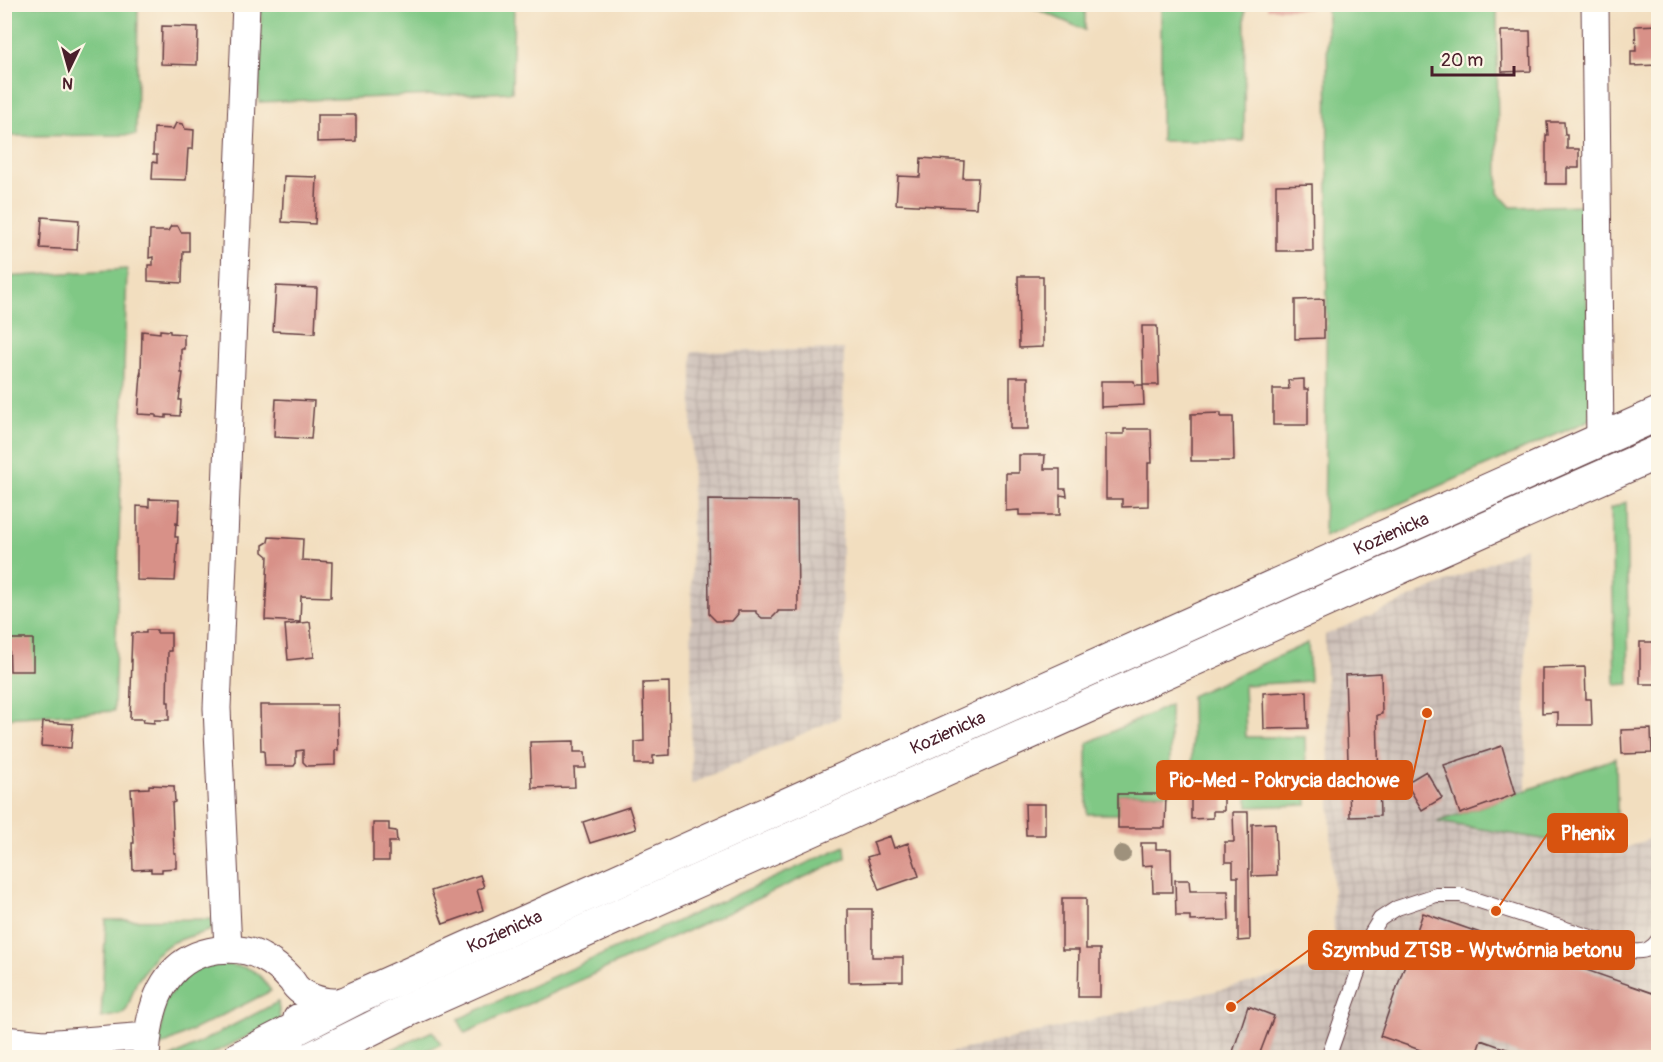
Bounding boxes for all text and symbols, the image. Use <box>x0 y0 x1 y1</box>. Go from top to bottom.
north arrow <box>39 39 99 99</box>
scale bar <box>1432 39 1514 77</box>
text: 20 m <box>1441 49 1483 72</box>
text: N <box>61 72 74 93</box>
street label: Kozienicka <box>1350 507 1433 561</box>
street label: Kozienicka <box>907 706 989 760</box>
callout: Pio-Med - Pokrycia dachowe <box>1157 761 1412 799</box>
text: Pio-Med - Pokrycia dachowe <box>1169 768 1401 793</box>
callout: Phenix <box>1548 814 1627 852</box>
text: Phenix <box>1561 821 1615 846</box>
street label: Kozienicka <box>463 905 546 959</box>
callout: Szymbud ZTSB - Wytwórnia betonu <box>1309 931 1634 969</box>
text: Szymbud ZTSB - Wytwórnia betonu <box>1322 938 1622 963</box>

